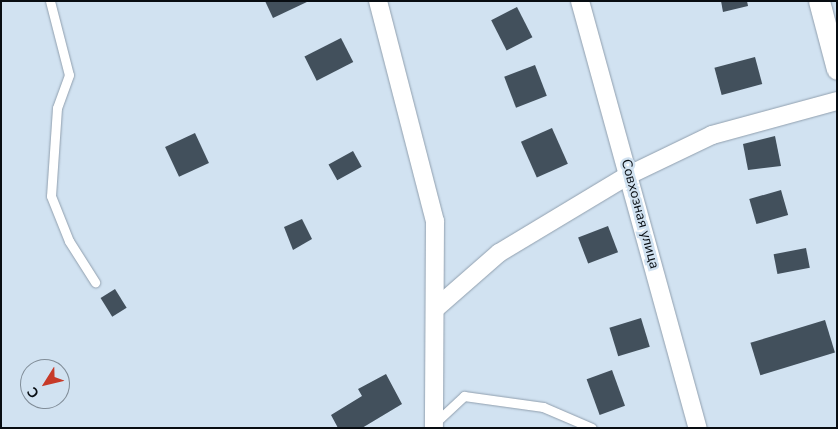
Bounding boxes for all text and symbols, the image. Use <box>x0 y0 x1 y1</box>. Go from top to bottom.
street label: Совхозная улица <box>617 157 663 271</box>
north arrow <box>20 359 70 409</box>
text: С <box>23 383 44 402</box>

